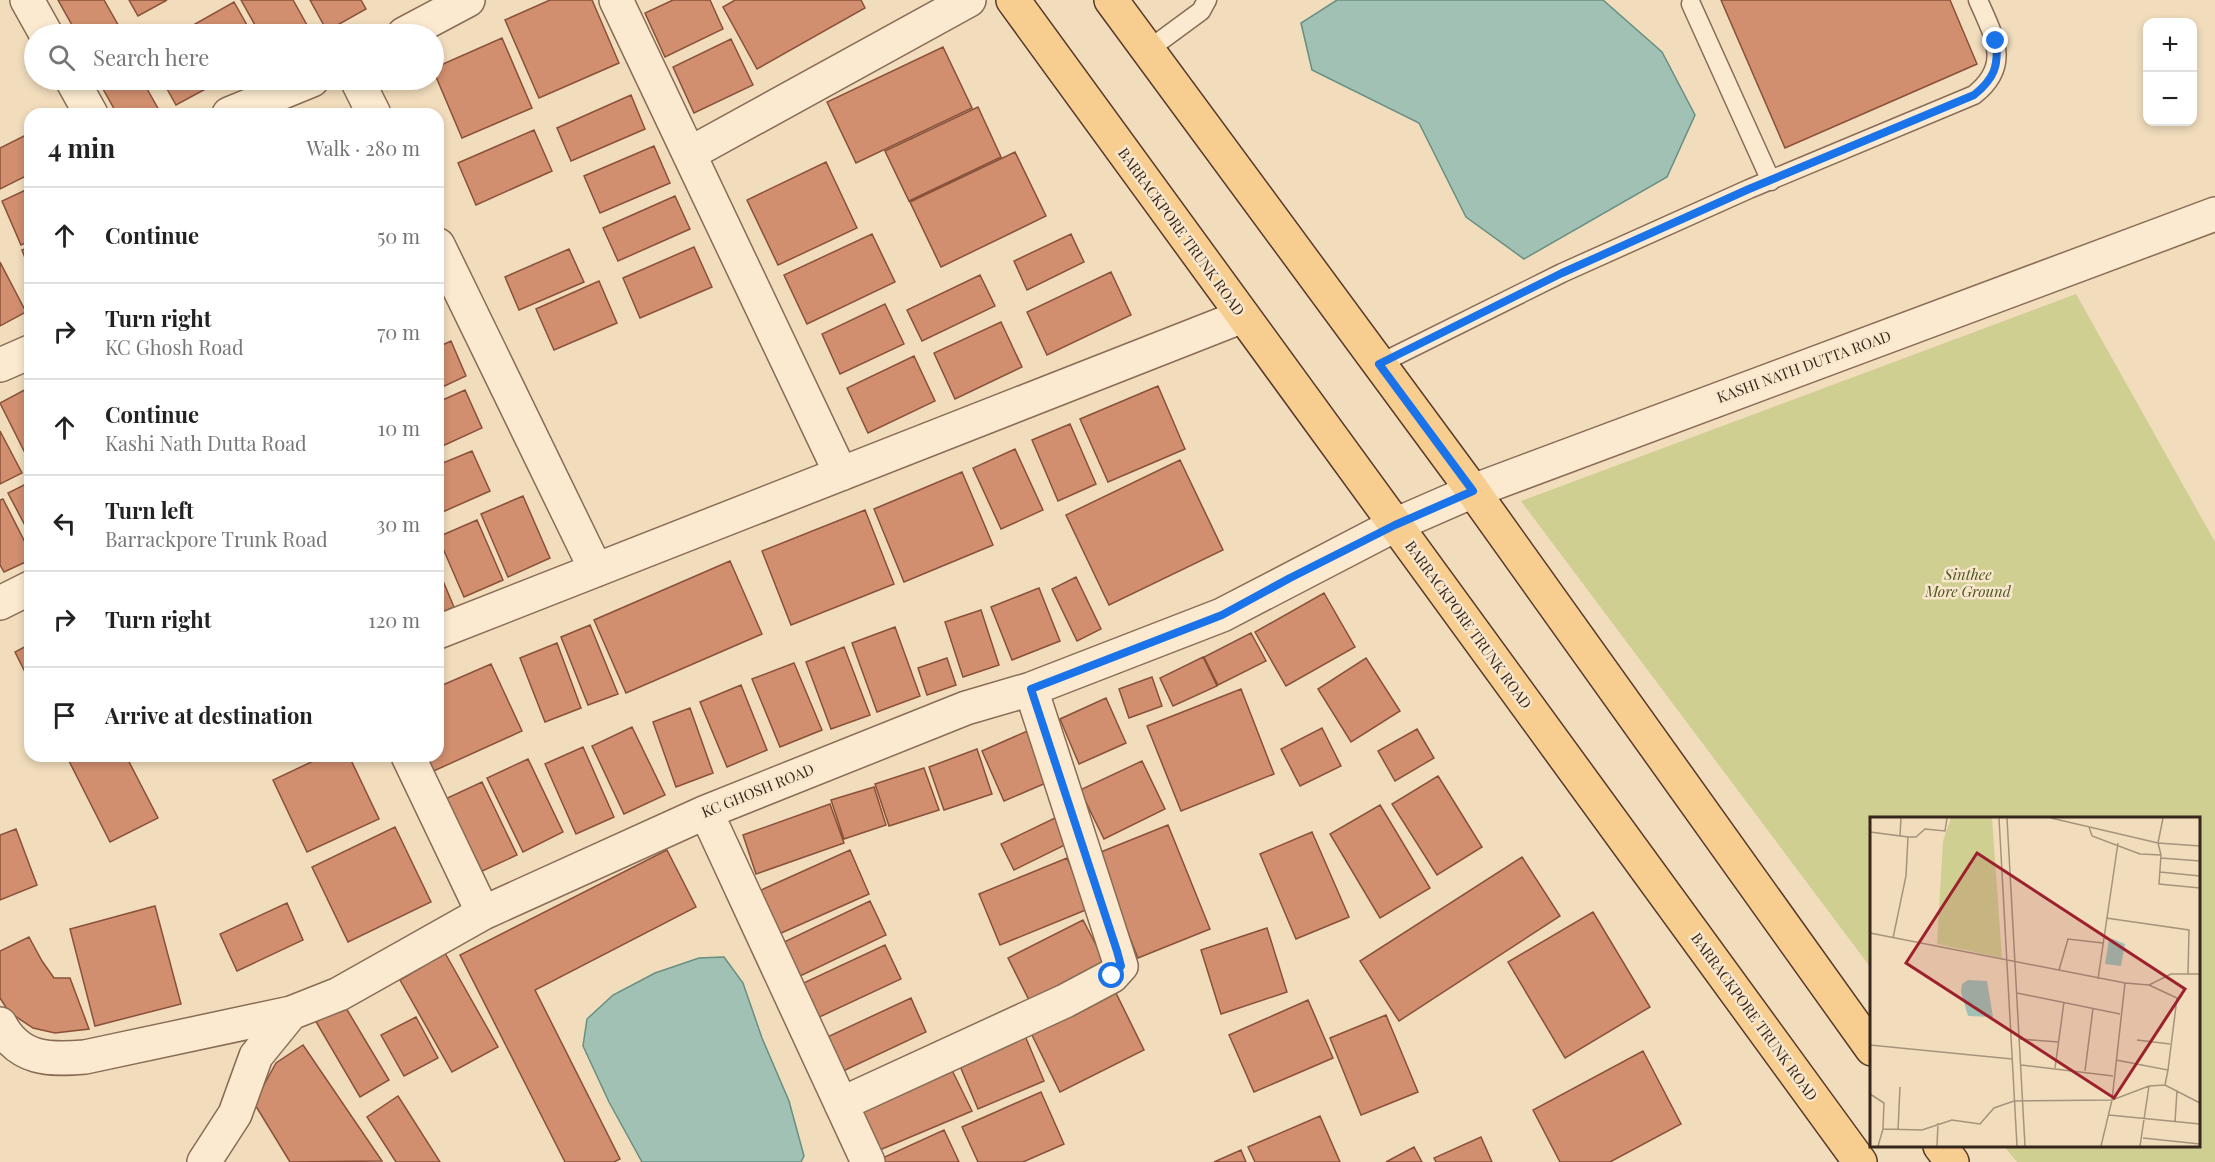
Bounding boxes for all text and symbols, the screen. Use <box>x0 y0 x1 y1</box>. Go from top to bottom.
map controls <box>2143 18 2197 126</box>
button: + <box>2143 18 2197 72</box>
search box <box>24 24 444 90</box>
route end <box>1982 27 2008 53</box>
icon: search <box>45 41 78 74</box>
text: Search here <box>93 42 209 72</box>
button: − <box>2143 72 2197 126</box>
text: 4 min <box>48 130 115 165</box>
text: Walk · 280 m <box>307 134 420 161</box>
street label: BARRACKPORE TRUNK ROAD <box>1114 143 1250 320</box>
icon: ahead <box>48 219 81 252</box>
text: Continue <box>105 220 199 250</box>
text: 50 m <box>377 222 420 249</box>
text: Turn right <box>105 303 211 333</box>
icon: right <box>48 315 81 348</box>
text: 70 m <box>377 318 420 345</box>
street label: KASHI NATH DUTTA ROAD <box>1714 325 1894 407</box>
text: KC Ghosh Road <box>105 333 244 360</box>
text: Continue <box>105 399 199 429</box>
icon: ahead <box>48 411 81 444</box>
text: 10 m <box>378 414 420 441</box>
text: Kashi Nath Dutta Road <box>105 429 307 456</box>
text: Turn left <box>105 495 194 525</box>
icon: left <box>48 507 81 540</box>
text: 30 m <box>376 510 420 537</box>
text: Barrackpore Trunk Road <box>105 525 328 552</box>
street label: BARRACKPORE TRUNK ROAD <box>1401 536 1537 713</box>
park label: Sinthee More Ground <box>1924 564 2012 601</box>
icon: right <box>48 603 81 636</box>
text: Turn right <box>105 604 211 634</box>
text: 120 m <box>368 606 420 633</box>
icon: arrive <box>48 699 81 732</box>
text: Arrive at destination <box>105 700 313 730</box>
street label: KC GHOSH ROAD <box>698 758 817 822</box>
inset map <box>1870 817 2200 1147</box>
street label: BARRACKPORE TRUNK ROAD <box>1687 928 1823 1105</box>
route start <box>1098 962 1124 988</box>

